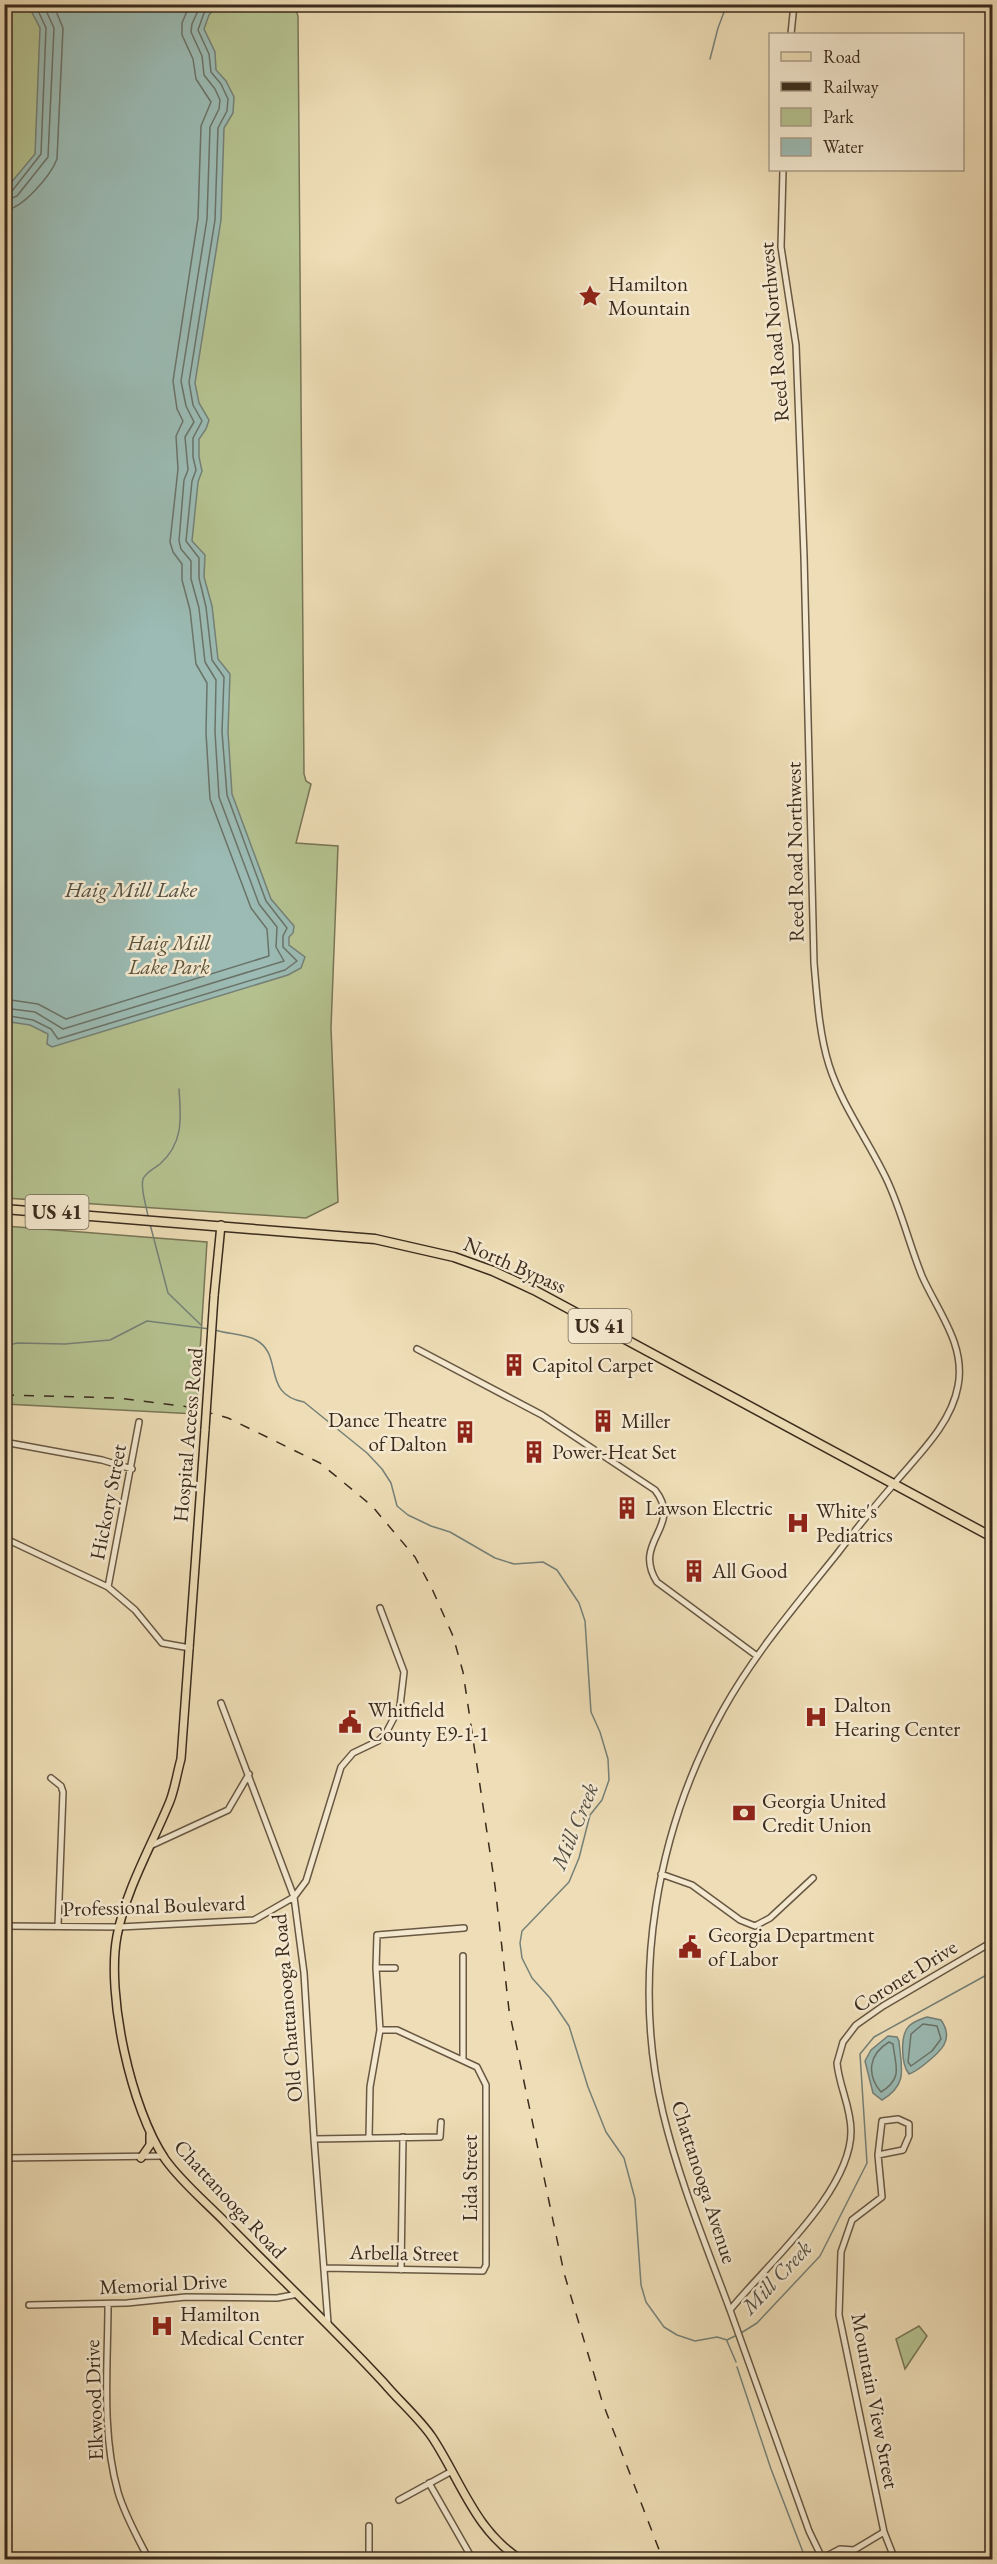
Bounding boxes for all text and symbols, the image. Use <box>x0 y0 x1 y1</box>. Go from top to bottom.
legend <box>769 33 964 171</box>
text: Road <box>823 45 862 68</box>
text: Railway <box>823 75 879 98</box>
text: Park <box>823 105 854 128</box>
text: Water <box>823 135 864 158</box>
street label: Reed Road Northwest <box>752 241 795 423</box>
place label: Hamilton Mountain <box>608 270 690 321</box>
place icon: Hamilton Mountain <box>577 283 603 309</box>
street label: Reed Road Northwest <box>779 761 810 942</box>
water label: Haig Mill Lake <box>64 875 197 904</box>
park label: Haig Mill Lake Park <box>127 929 211 980</box>
road number: US 41 <box>26 1195 88 1229</box>
street label: North Bypass <box>460 1230 571 1299</box>
road number: US 41 <box>568 1309 632 1343</box>
street label: Hospital Access Road <box>166 1346 209 1523</box>
place label: Capitol Carpet <box>532 1351 654 1378</box>
building icon: Capitol Carpet <box>501 1352 527 1378</box>
place label: Dance Theatre of Dalton <box>328 1406 447 1457</box>
place label: Miller <box>621 1407 670 1434</box>
building icon: Miller <box>590 1408 616 1434</box>
building icon: Dance Theatre of Dalton <box>452 1419 478 1445</box>
place label: Power-Heat Set <box>552 1438 677 1465</box>
building icon: Power-Heat Set <box>521 1439 547 1465</box>
street label: Hickory Street <box>83 1441 132 1562</box>
place label: Lawson Electric <box>645 1494 773 1521</box>
building icon: Lawson Electric <box>614 1495 640 1521</box>
place label: White's Pediatrics <box>816 1497 893 1548</box>
hospital icon: White's Pediatrics <box>785 1510 811 1536</box>
place label: All Good <box>711 1557 788 1584</box>
building icon: All Good <box>681 1558 707 1584</box>
place label: Dalton Hearing Center <box>834 1691 960 1742</box>
place label: Whitfield County E9-1-1 <box>368 1696 489 1747</box>
hospital icon: Dalton Hearing Center <box>803 1704 829 1730</box>
public building icon: Whitfield County E9-1-1 <box>337 1709 363 1735</box>
water label: Mill Creek <box>543 1779 605 1876</box>
place label: Georgia United Credit Union <box>762 1787 887 1838</box>
bank icon: Georgia United Credit Union <box>731 1800 757 1826</box>
street label: Professional Boulevard <box>62 1889 246 1922</box>
street label: Old Chattanooga Road <box>265 1912 308 2103</box>
place label: Georgia Department of Labor <box>708 1921 875 1972</box>
street label: Coronet Drive <box>848 1933 962 2018</box>
public building icon: Georgia Department of Labor <box>677 1934 703 1960</box>
street label: Chattanooga Avenue <box>665 2097 744 2267</box>
street label: Chattanooga Road <box>168 2133 293 2264</box>
street label: Lida Street <box>456 2134 483 2221</box>
water label: Mill Creek <box>733 2234 818 2322</box>
street label: Arbella Street <box>348 2238 459 2267</box>
street label: Memorial Drive <box>98 2267 228 2300</box>
place label: Hamilton Medical Center <box>180 2300 304 2351</box>
street label: Mountain View Street <box>845 2311 906 2491</box>
hospital icon: Hamilton Medical Center <box>149 2313 175 2339</box>
street label: Elkwood Drive <box>78 2339 109 2461</box>

